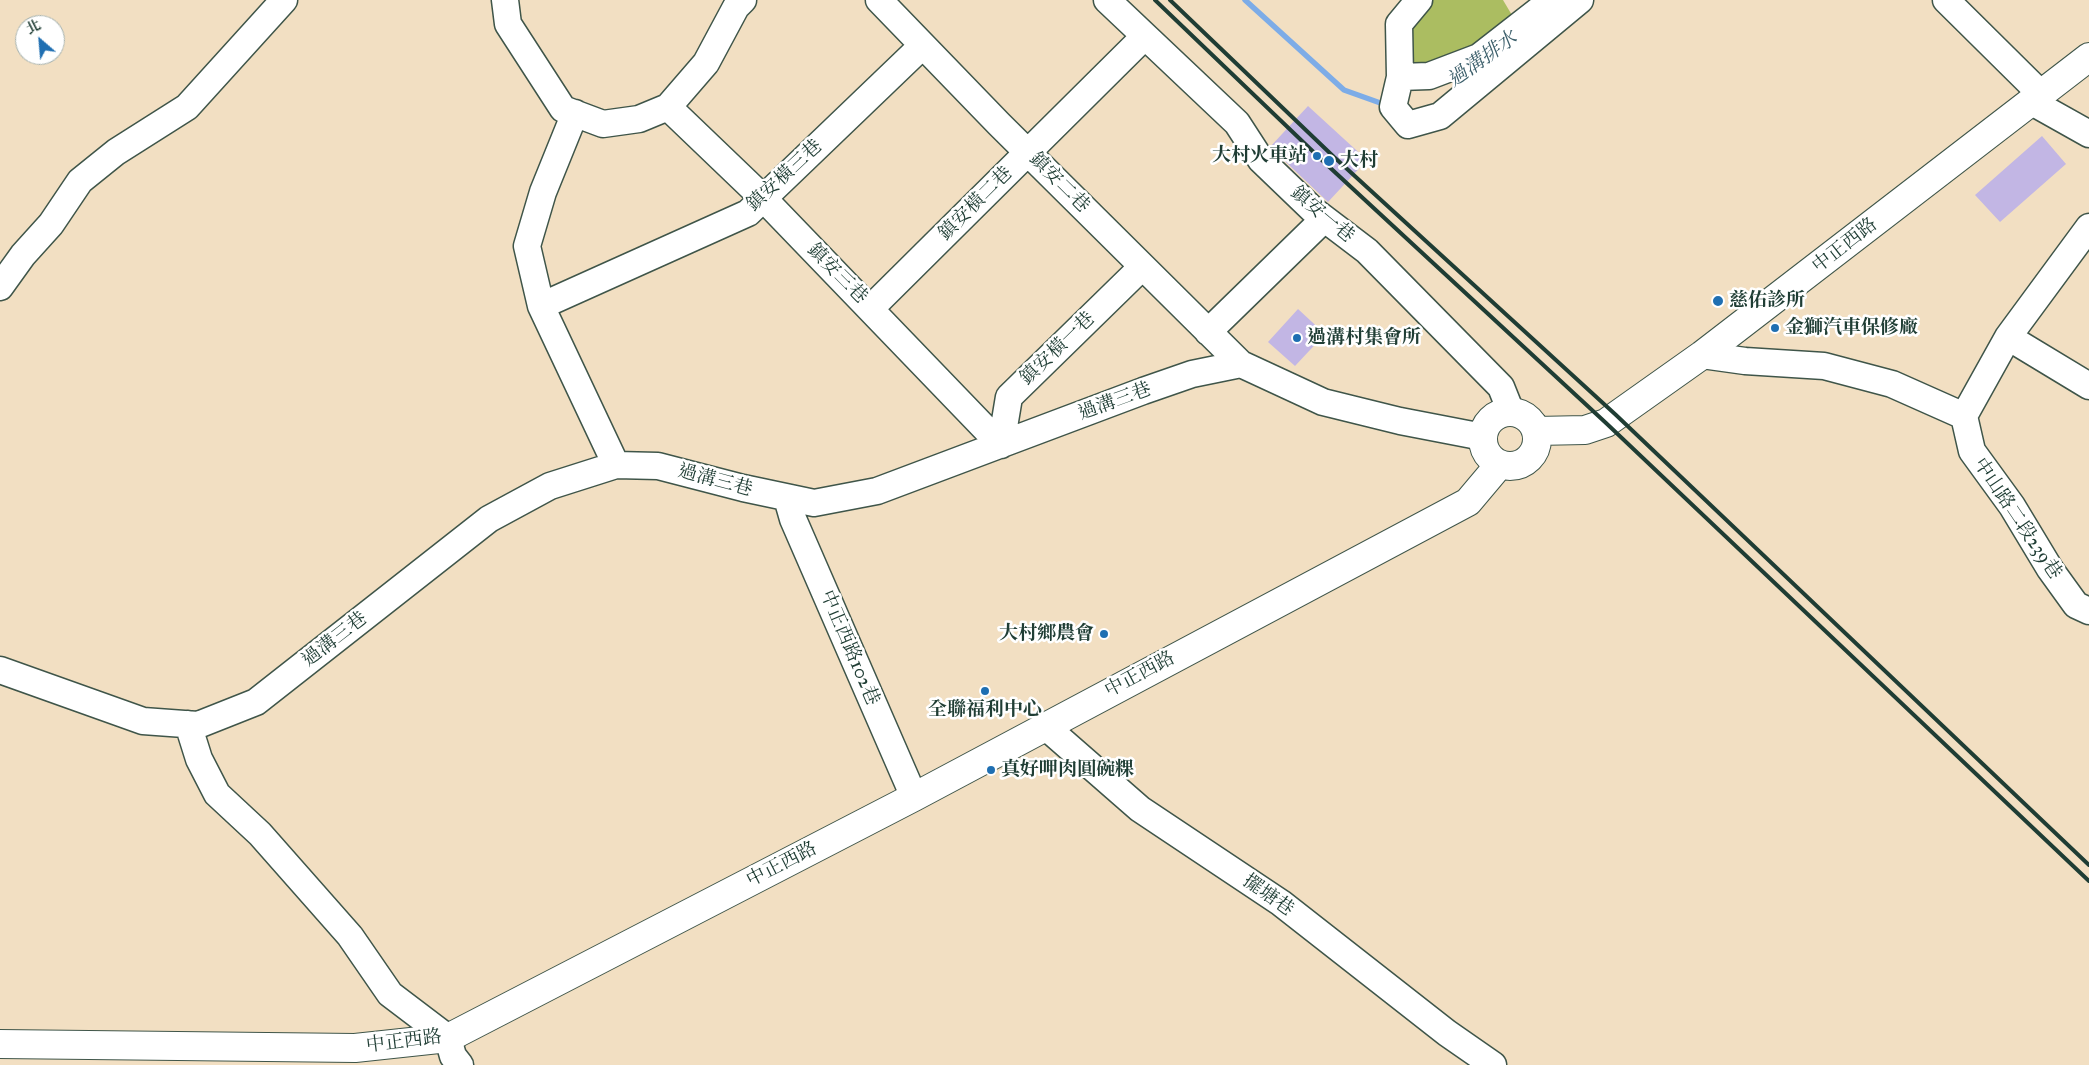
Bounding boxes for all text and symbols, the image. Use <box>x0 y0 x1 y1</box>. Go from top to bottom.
north arrow <box>15 15 65 65</box>
text: 北 <box>23 16 44 38</box>
water label: 過溝排水 <box>1444 27 1522 93</box>
street label: 鎮安橫三巷 <box>742 135 828 217</box>
place label: 大村火車站 <box>1212 145 1307 167</box>
street label: 鎮安二巷 <box>1024 148 1094 218</box>
marker: 大村火車站 <box>1311 150 1323 162</box>
place label: 大村 <box>1340 150 1378 172</box>
marker: 大村 <box>1322 154 1336 168</box>
street label: 鎮安橫二巷 <box>934 162 1018 246</box>
street label: 鎮安一巷 <box>1286 182 1358 248</box>
street label: 中正西路 <box>1808 214 1882 278</box>
street label: 鎮安三巷 <box>802 239 872 309</box>
place label: 慈佑診所 <box>1729 290 1805 312</box>
marker: 慈佑診所 <box>1711 294 1725 308</box>
street label: 鎮安橫一巷 <box>1016 308 1100 390</box>
place label: 金獅汽車保修廠 <box>1785 317 1918 339</box>
marker: 金獅汽車保修廠 <box>1769 322 1781 334</box>
place label: 過溝村集會所 <box>1307 327 1421 349</box>
marker: 過溝村集會所 <box>1291 332 1303 344</box>
street label: 過溝三巷 <box>1075 378 1155 426</box>
street label: 中山路二段239巷 <box>1968 454 2066 584</box>
street label: 過溝三巷 <box>675 460 755 502</box>
street label: 中正西路102巷 <box>815 587 883 709</box>
street label: 過溝三巷 <box>298 608 372 672</box>
place label: 大村鄉農會 <box>999 623 1094 645</box>
marker: 大村鄉農會 <box>1098 628 1110 640</box>
street label: 中正西路 <box>1101 647 1179 703</box>
marker: 全聯福利中心 <box>979 685 991 697</box>
place label: 全聯福利中心 <box>928 699 1042 721</box>
place label: 真好呷肉圓碗粿 <box>1001 759 1134 781</box>
marker: 真好呷肉圓碗粿 <box>985 764 997 776</box>
street label: 中正西路 <box>743 838 821 892</box>
street label: 擺塘巷 <box>1238 870 1298 922</box>
street label: 中正西路 <box>365 1026 443 1058</box>

